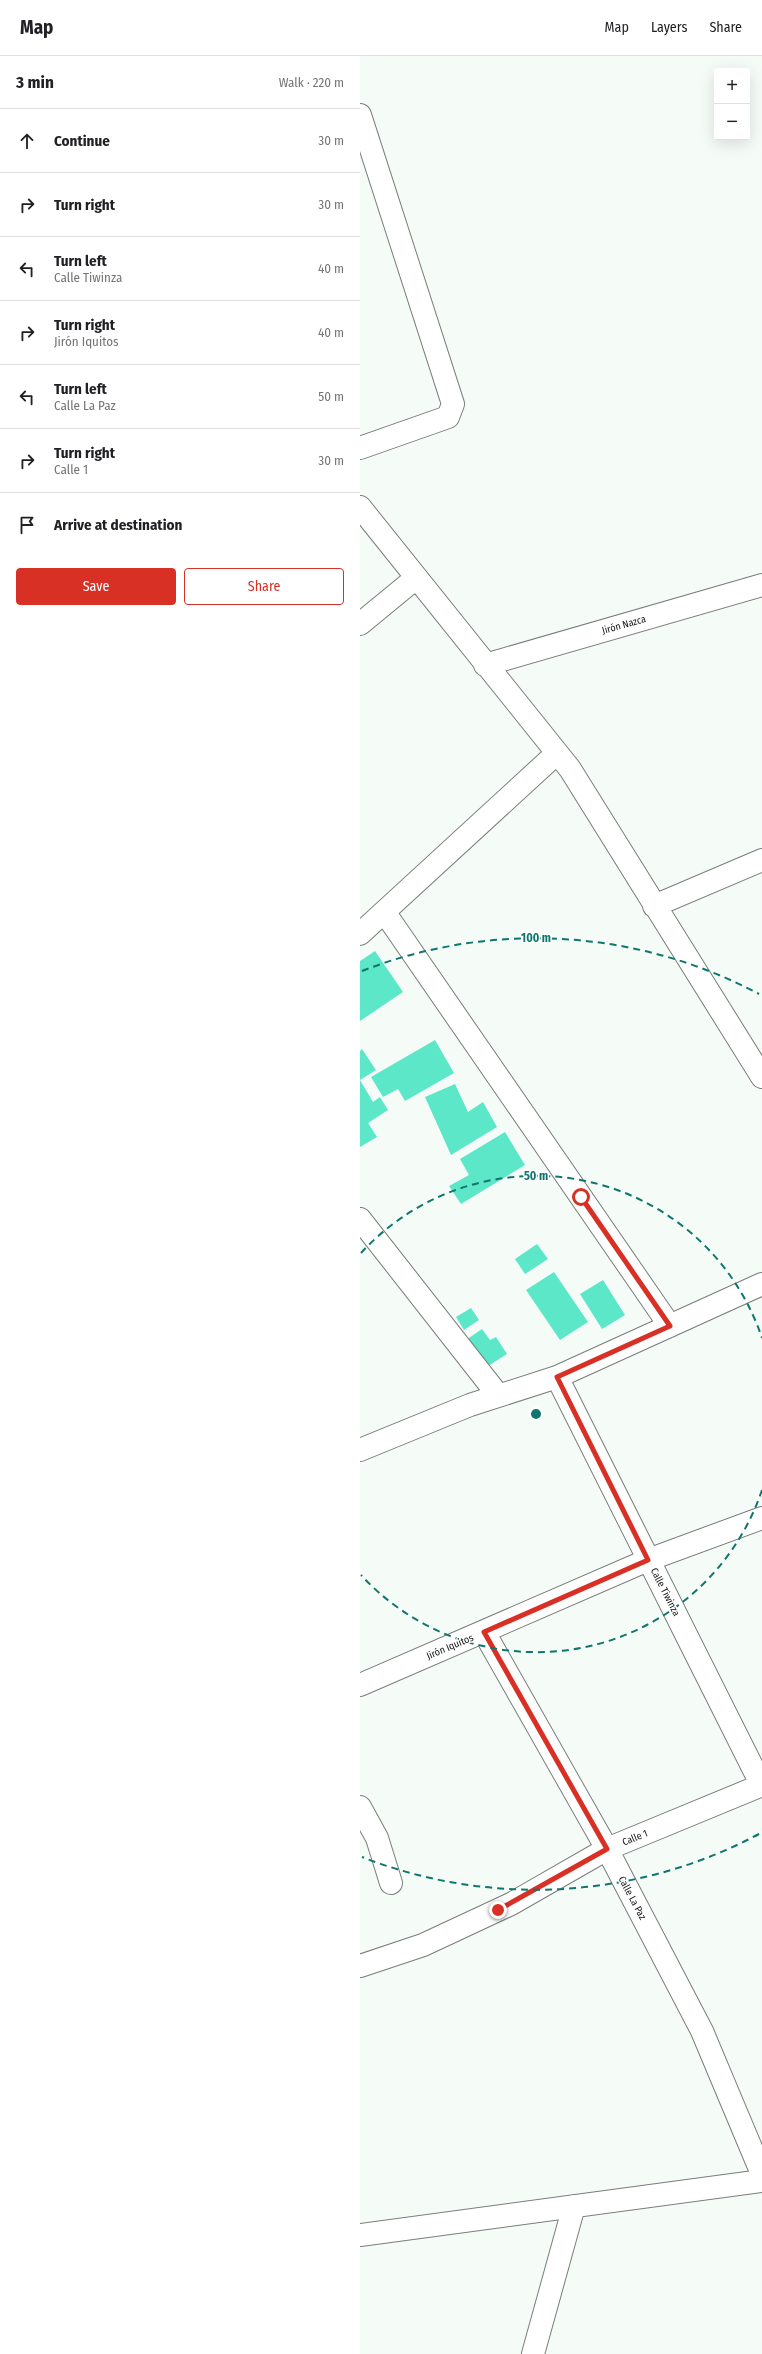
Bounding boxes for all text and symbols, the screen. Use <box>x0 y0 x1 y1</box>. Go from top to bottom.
text: Map <box>20 16 53 39</box>
text: Map <box>605 19 629 36</box>
text: Layers <box>651 19 687 36</box>
text: Share <box>709 19 742 36</box>
map controls <box>714 68 750 140</box>
button: + <box>714 68 750 104</box>
text: 3 min <box>16 72 54 93</box>
text: Walk · 220 m <box>279 75 344 90</box>
button: − <box>714 104 750 140</box>
icon: ahead <box>16 130 38 152</box>
text: Continue <box>54 132 110 150</box>
text: 30 m <box>318 133 344 148</box>
icon: right <box>16 194 38 216</box>
text: Turn right <box>54 196 115 214</box>
text: 30 m <box>318 197 344 212</box>
text: Turn left <box>54 252 107 270</box>
icon: left <box>16 258 38 280</box>
text: 40 m <box>318 261 344 276</box>
text: Calle Tiwinza <box>54 270 122 285</box>
text: Turn right <box>54 316 115 334</box>
icon: right <box>16 322 38 344</box>
text: 40 m <box>318 325 344 340</box>
text: Jirón Iquitos <box>54 334 119 349</box>
text: Turn left <box>54 380 107 398</box>
icon: left <box>16 386 38 408</box>
text: 50 m <box>318 389 344 404</box>
text: Calle La Paz <box>54 398 116 413</box>
text: Turn right <box>54 444 115 462</box>
icon: right <box>16 450 38 472</box>
text: 30 m <box>318 453 344 468</box>
text: Calle 1 <box>54 462 88 477</box>
icon: arrive <box>16 514 38 536</box>
text: Arrive at destination <box>54 516 182 534</box>
button: Save <box>16 568 176 605</box>
button: Share <box>184 568 344 605</box>
street label: Jirón Nazca <box>601 613 648 637</box>
text: 100 m <box>521 931 551 945</box>
text: 50 m <box>524 1169 548 1183</box>
route start <box>572 1188 590 1206</box>
centre of rings <box>529 1407 543 1421</box>
street label: Calle Tiwinza <box>648 1566 682 1618</box>
street label: Jirón Iquitos <box>425 1632 475 1662</box>
street label: Calle 1 <box>621 1828 649 1848</box>
street label: Calle La Paz <box>616 1874 648 1922</box>
route end <box>489 1901 507 1919</box>

